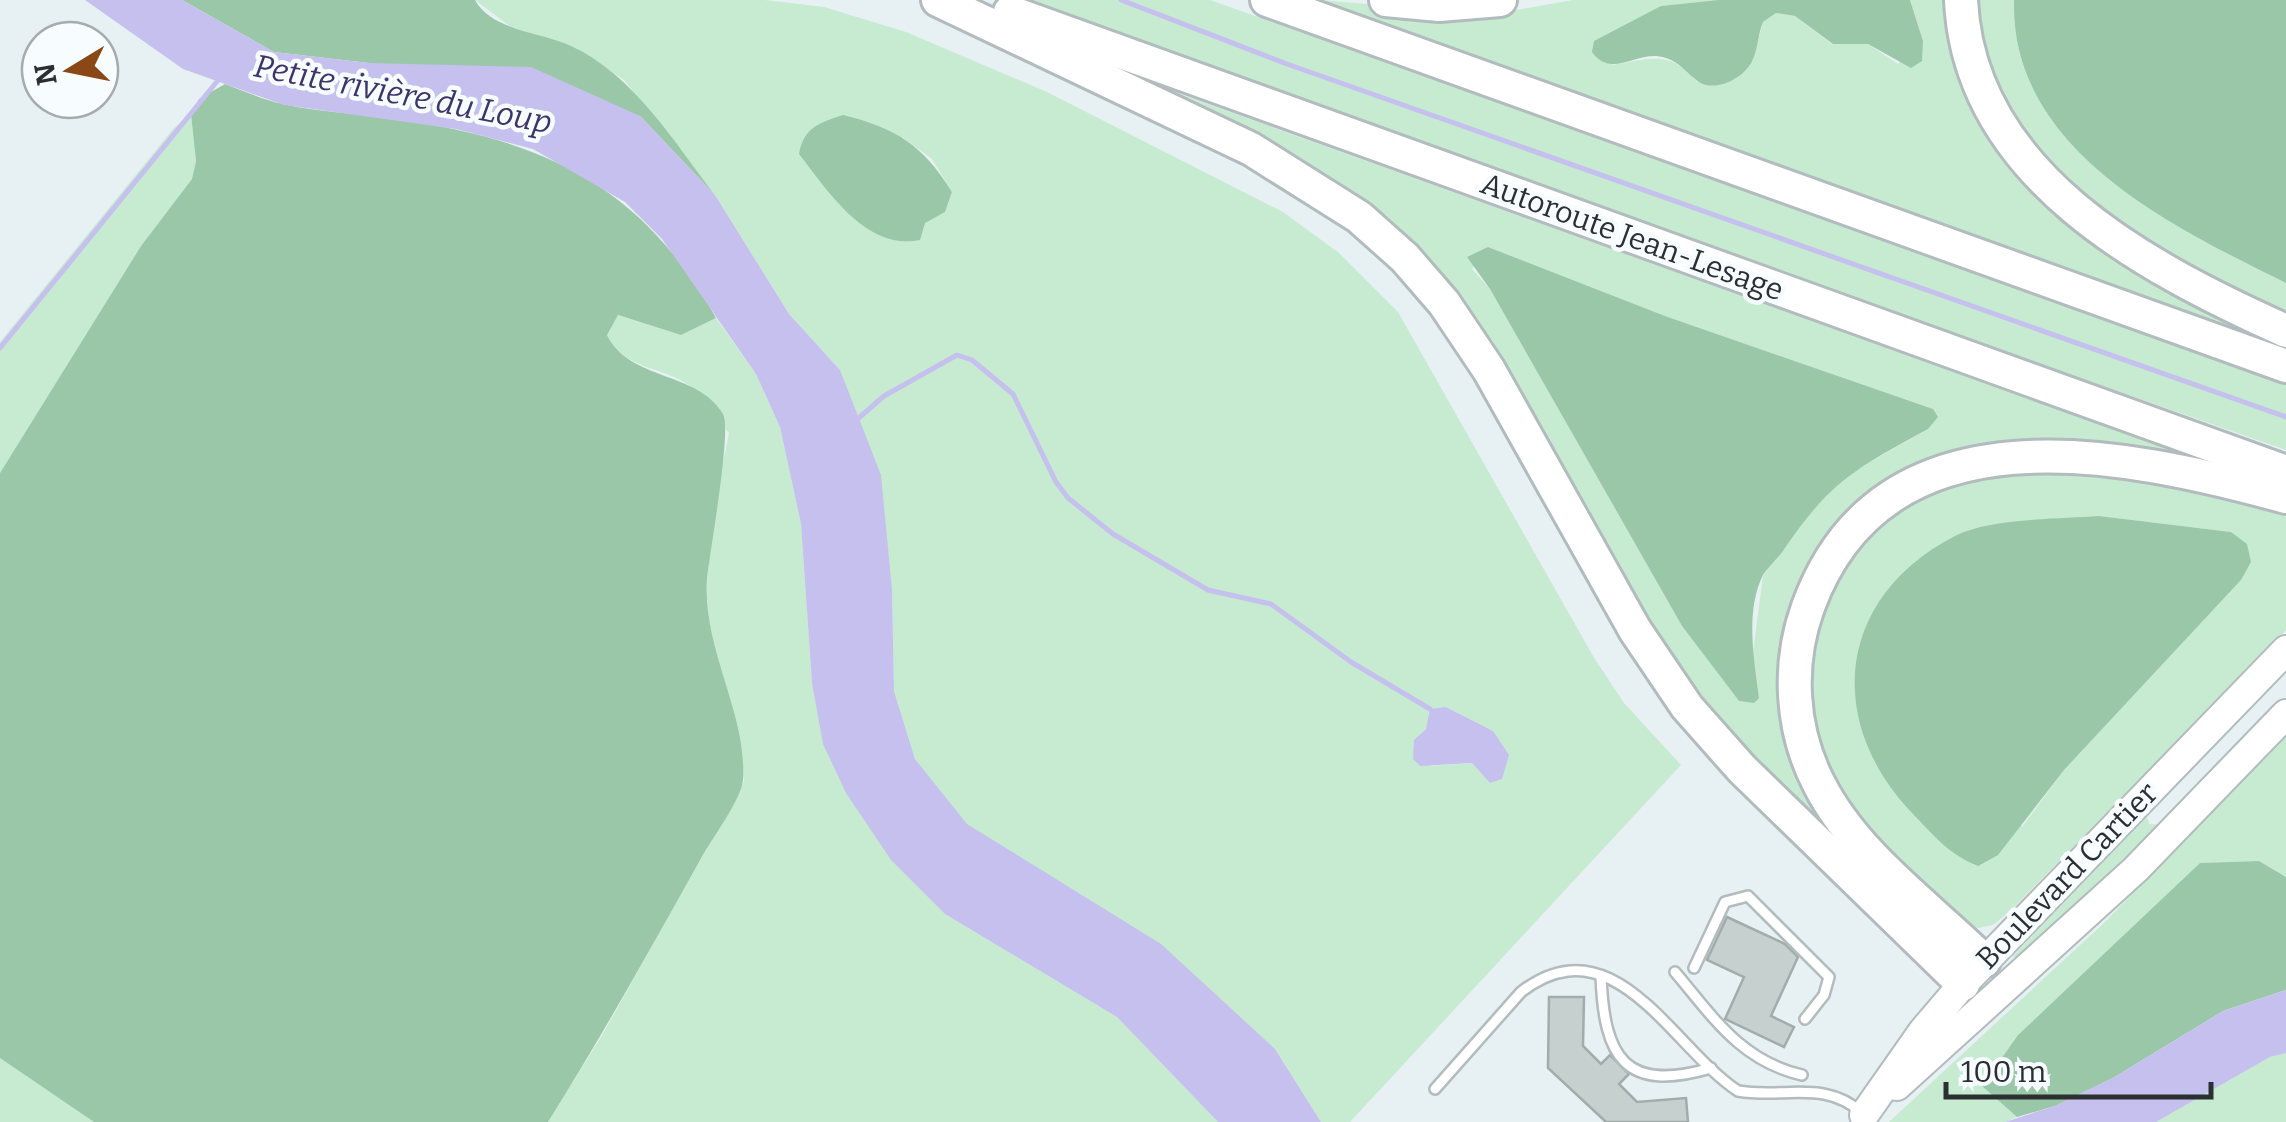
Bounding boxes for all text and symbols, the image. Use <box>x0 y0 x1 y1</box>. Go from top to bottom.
north arrow <box>20 20 120 120</box>
water label: Petite rivière du Loup <box>251 46 555 142</box>
text: N <box>28 61 64 88</box>
street label: Autoroute Jean-Lesage <box>1476 166 1788 308</box>
street label: Boulevard Cartier <box>1969 775 2165 977</box>
scale bar <box>1946 1037 2211 1099</box>
text: 100 m <box>1961 1054 2047 1090</box>

